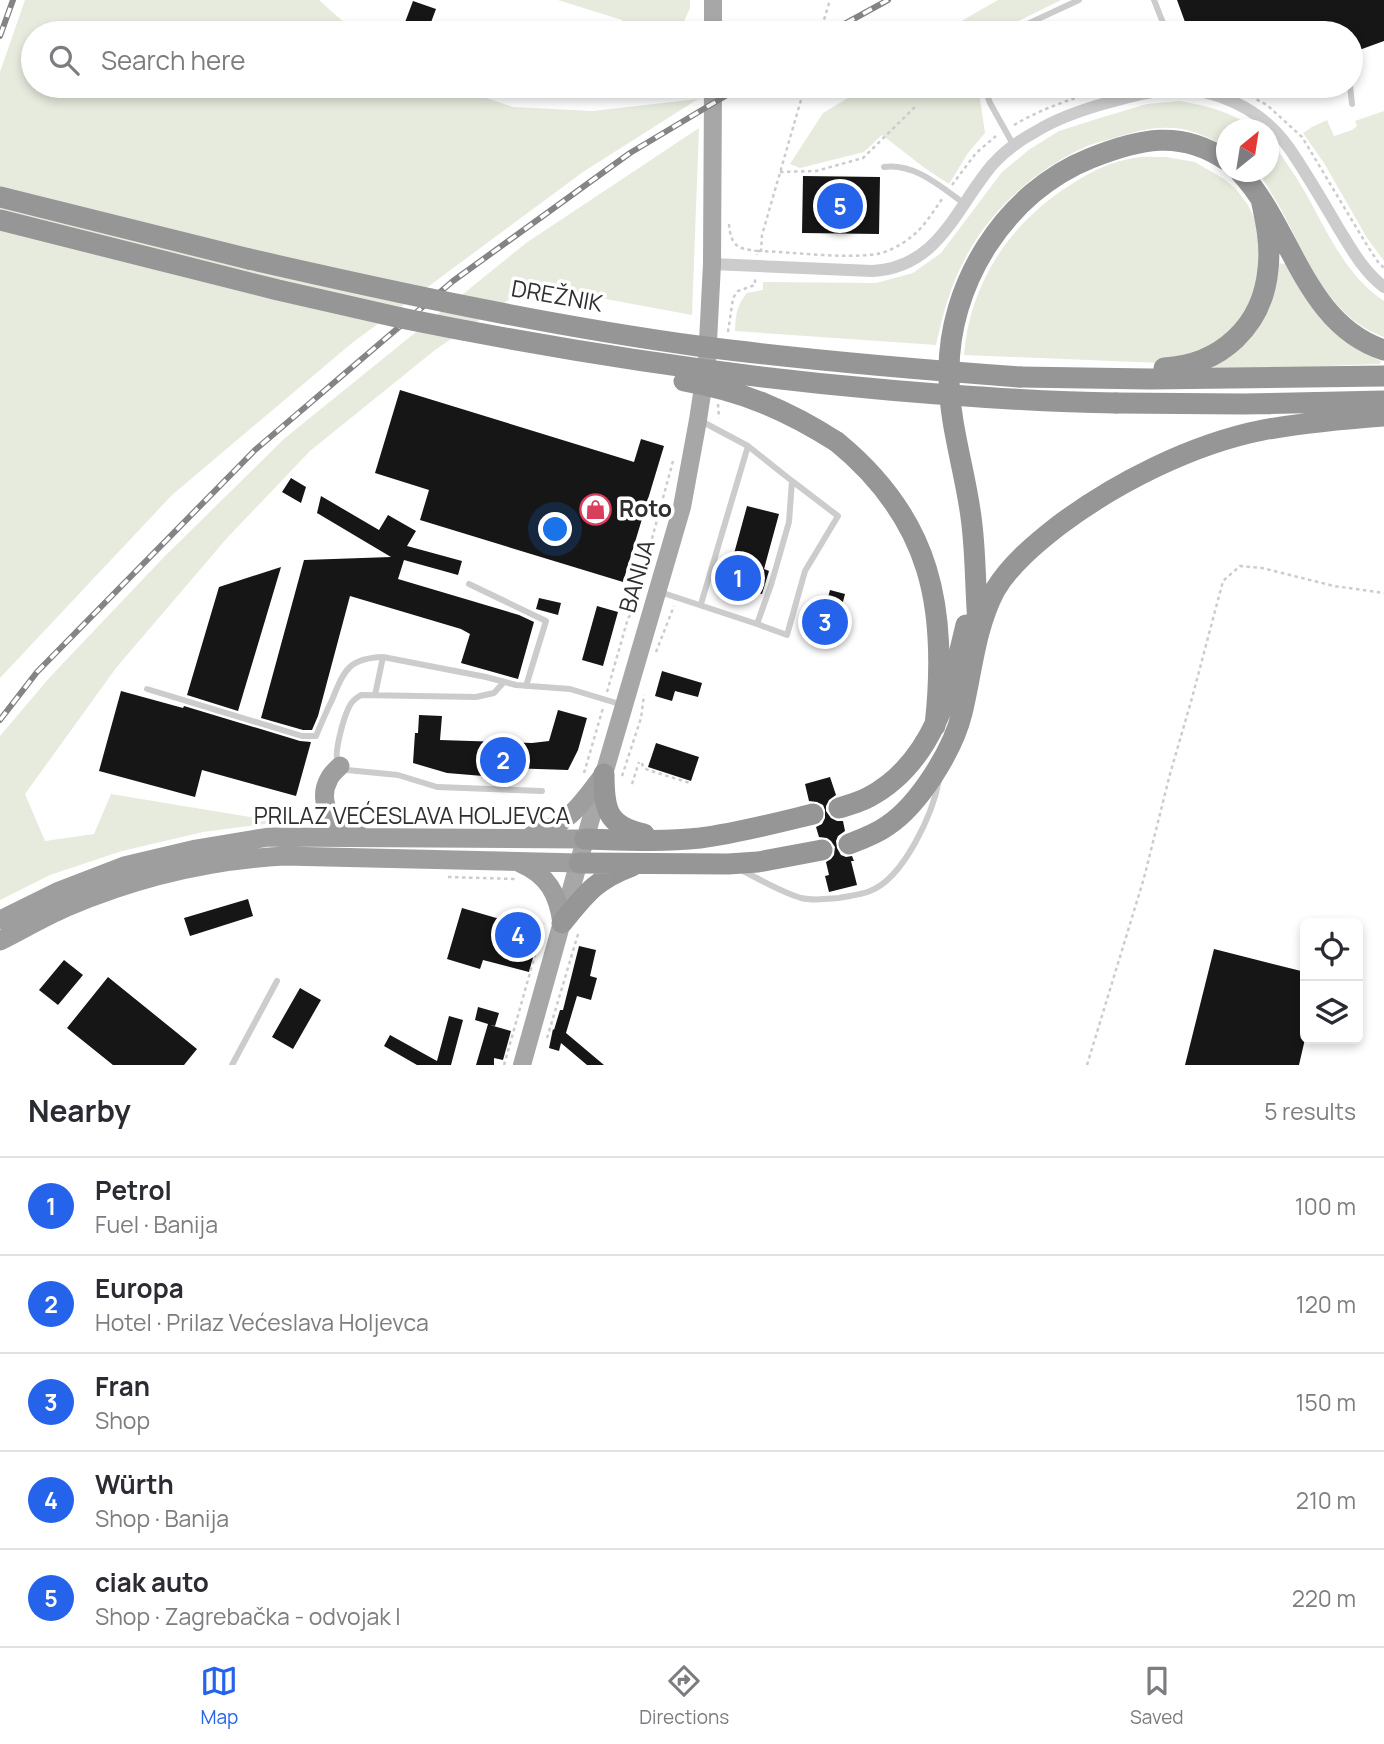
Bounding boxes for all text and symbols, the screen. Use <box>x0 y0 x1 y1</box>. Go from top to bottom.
search box <box>21 21 1363 98</box>
icon: search <box>45 41 83 79</box>
text: Search here <box>101 42 246 78</box>
north arrow <box>1216 119 1279 182</box>
pin: 5 <box>817 180 863 232</box>
street label: DREŽNIK <box>509 271 606 319</box>
shop icon: Roto <box>579 492 613 526</box>
place label: Roto <box>619 492 672 524</box>
your location <box>538 512 572 546</box>
street label: BANIJA <box>610 535 662 616</box>
pin: 1 <box>715 552 761 604</box>
pin: 3 <box>802 596 848 648</box>
pin: 2 <box>480 734 526 786</box>
street label: PRILAZ VEĆESLAVA HOLJEVCA <box>254 799 571 831</box>
pin: 4 <box>495 909 541 961</box>
map controls <box>1300 918 1363 1044</box>
button: locate <box>1300 918 1363 981</box>
button: layers <box>1300 981 1363 1044</box>
text: Nearby <box>28 1090 131 1131</box>
text: 5 results <box>1264 1095 1356 1127</box>
text: Petrol <box>95 1172 172 1208</box>
text: 1 <box>46 1190 56 1222</box>
text: 100 m <box>1295 1190 1356 1222</box>
text: Fuel · Banija <box>95 1208 218 1240</box>
text: Europa <box>95 1270 184 1306</box>
text: 2 <box>44 1288 58 1320</box>
text: 120 m <box>1296 1288 1356 1320</box>
text: Hotel · Prilaz Većeslava Holjevca <box>95 1306 429 1338</box>
text: Fran <box>95 1368 150 1404</box>
text: 3 <box>44 1386 58 1418</box>
text: 150 m <box>1296 1386 1356 1418</box>
text: Shop <box>95 1404 150 1436</box>
text: Würth <box>95 1466 174 1502</box>
text: 4 <box>44 1484 58 1516</box>
text: 210 m <box>1296 1484 1356 1516</box>
text: Shop · Banija <box>95 1502 229 1534</box>
text: ciak auto <box>95 1564 209 1600</box>
text: 5 <box>44 1582 58 1614</box>
text: 220 m <box>1292 1582 1356 1614</box>
text: Shop · Zagrebačka - odvojak I <box>95 1600 401 1632</box>
tab: Map <box>200 1662 238 1730</box>
tab: Directions <box>639 1662 729 1730</box>
tab: Saved <box>1130 1662 1184 1730</box>

